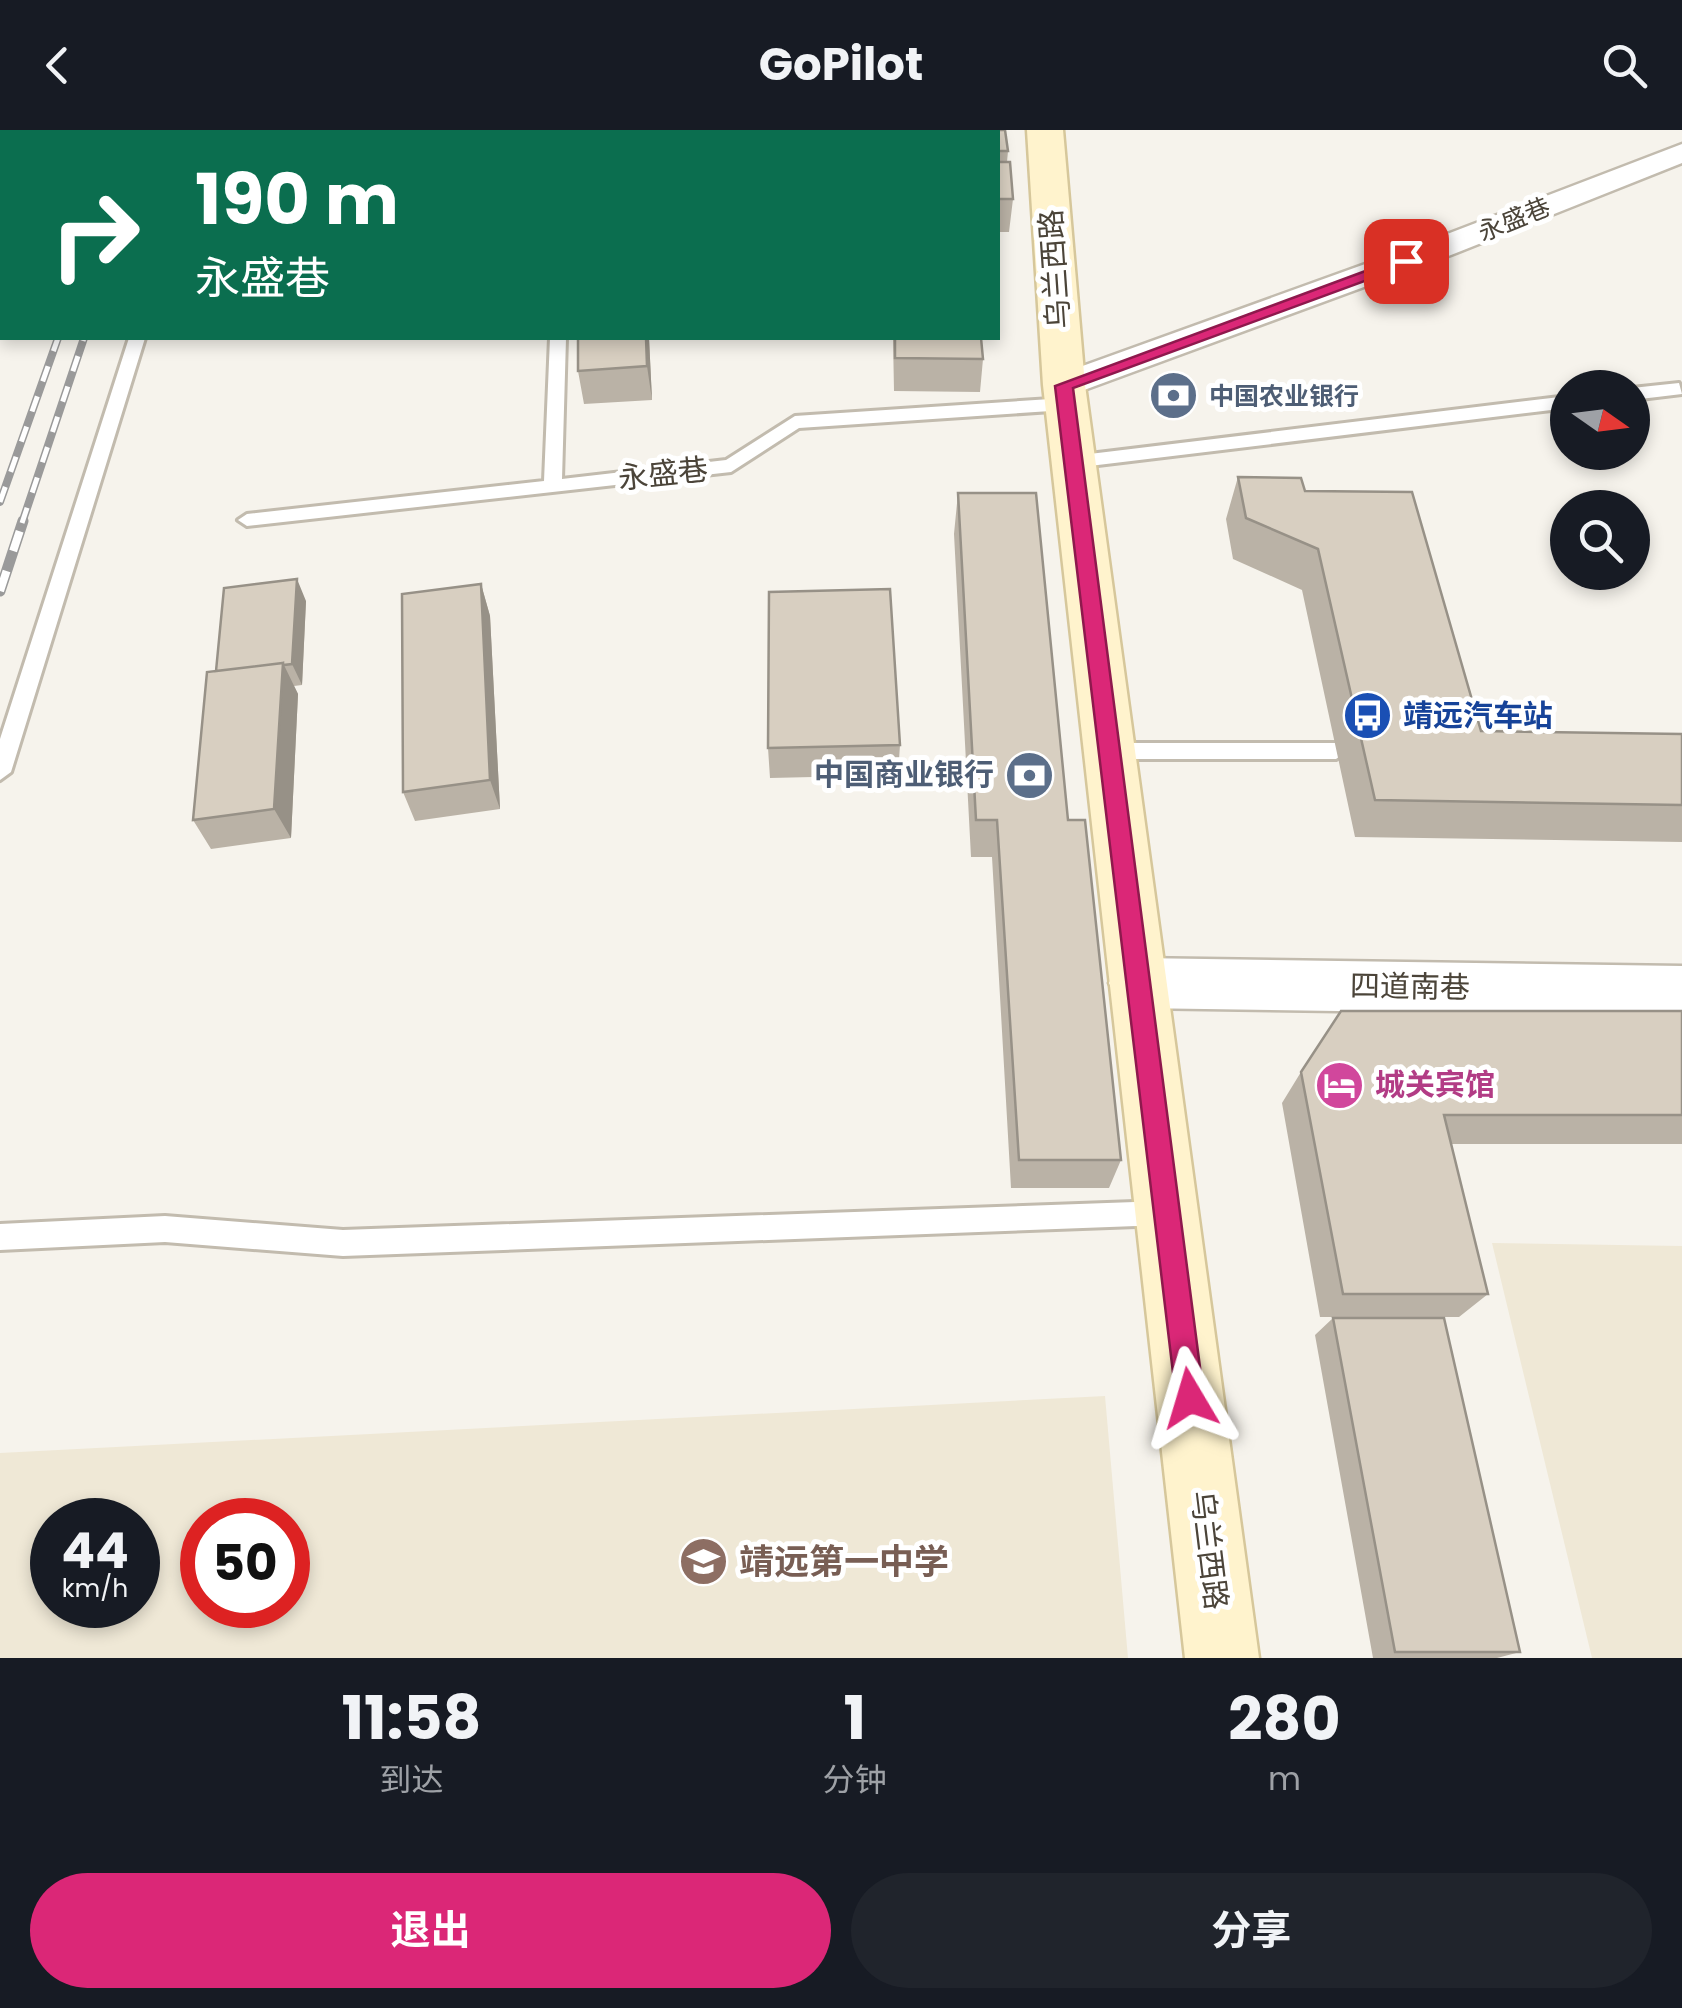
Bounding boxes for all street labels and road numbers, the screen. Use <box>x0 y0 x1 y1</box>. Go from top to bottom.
street label: 永盛巷 <box>1473 189 1556 250</box>
street label: 乌兰西路 <box>1029 208 1080 330</box>
street label: 永盛巷 <box>616 447 710 500</box>
street label: 四道南巷 <box>1350 964 1470 1009</box>
street label: 乌兰西路 <box>1181 1488 1238 1612</box>

